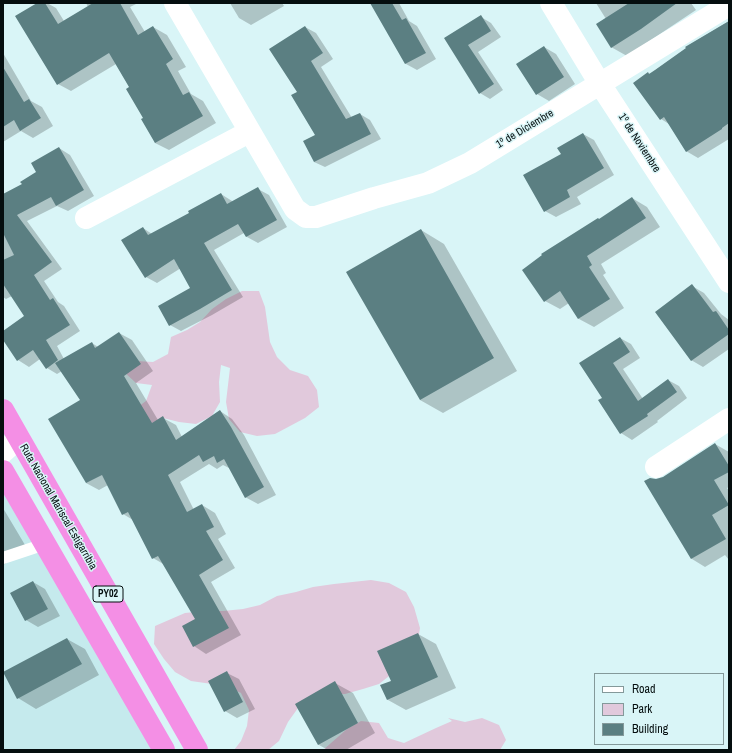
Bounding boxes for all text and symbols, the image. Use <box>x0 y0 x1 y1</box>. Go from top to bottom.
street label: 1º de Diciembre <box>494 107 556 151</box>
street label: 1º de Noviembre <box>615 111 663 175</box>
street label: Ruta Nacional Mariscal Estigarribia <box>17 442 99 572</box>
road number: PY02 <box>93 586 123 602</box>
legend <box>594 673 724 745</box>
text: Road <box>632 681 656 697</box>
text: Park <box>632 701 652 717</box>
text: Building <box>632 721 668 737</box>

